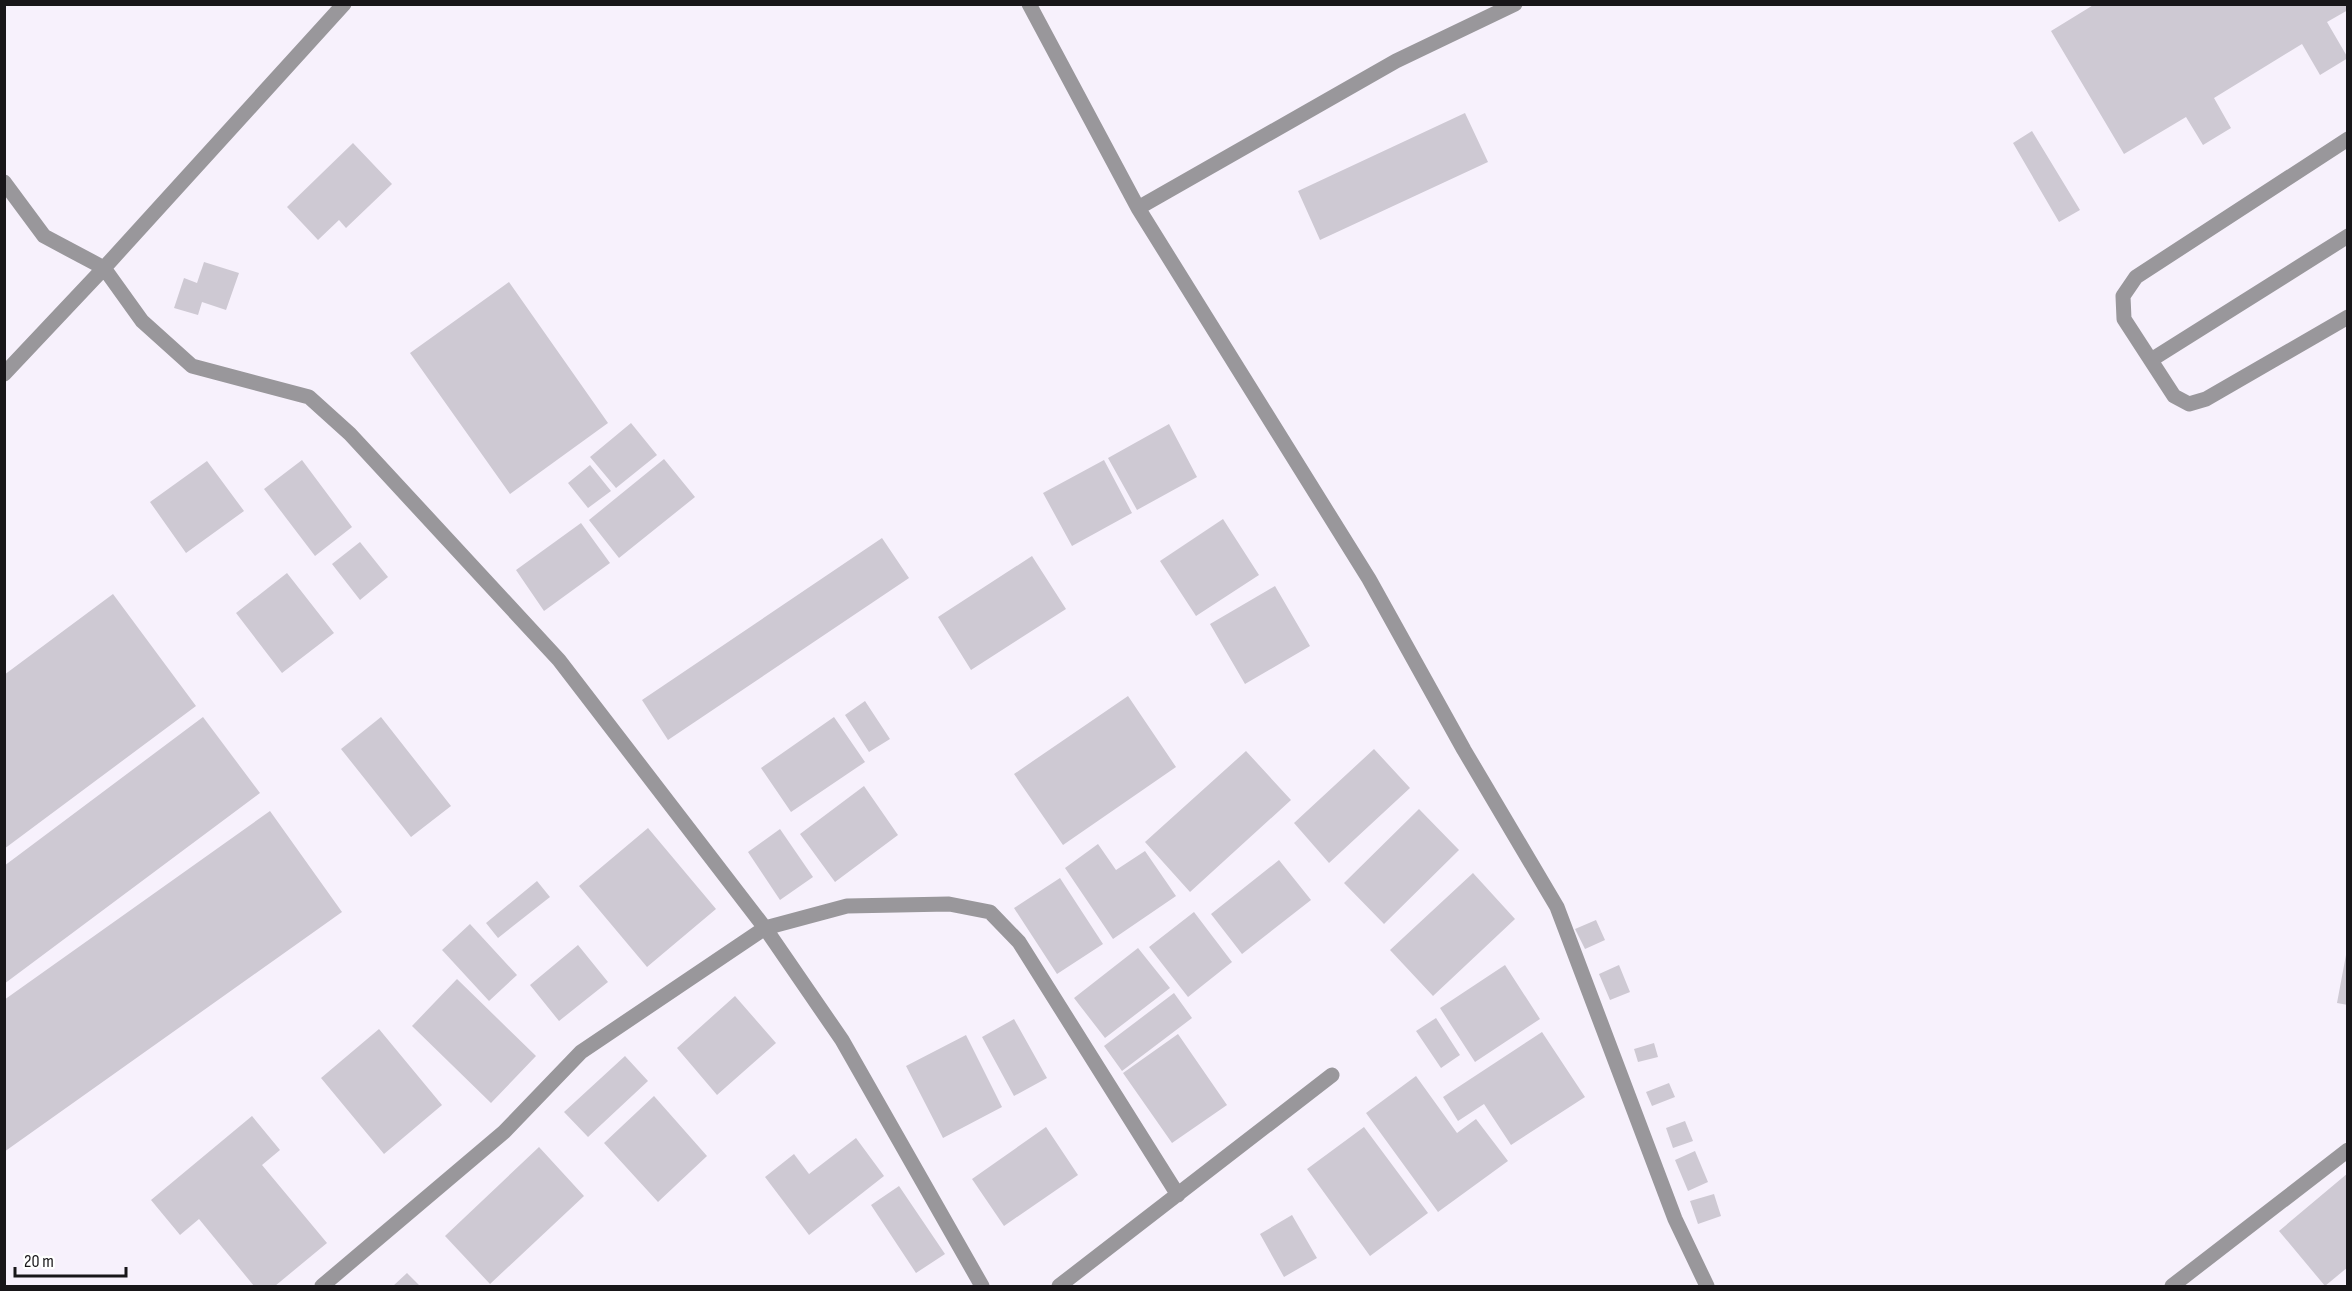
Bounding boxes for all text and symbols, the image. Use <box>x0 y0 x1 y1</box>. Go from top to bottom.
scale bar <box>15 1240 126 1278</box>
text: 20 m <box>24 1251 54 1272</box>

